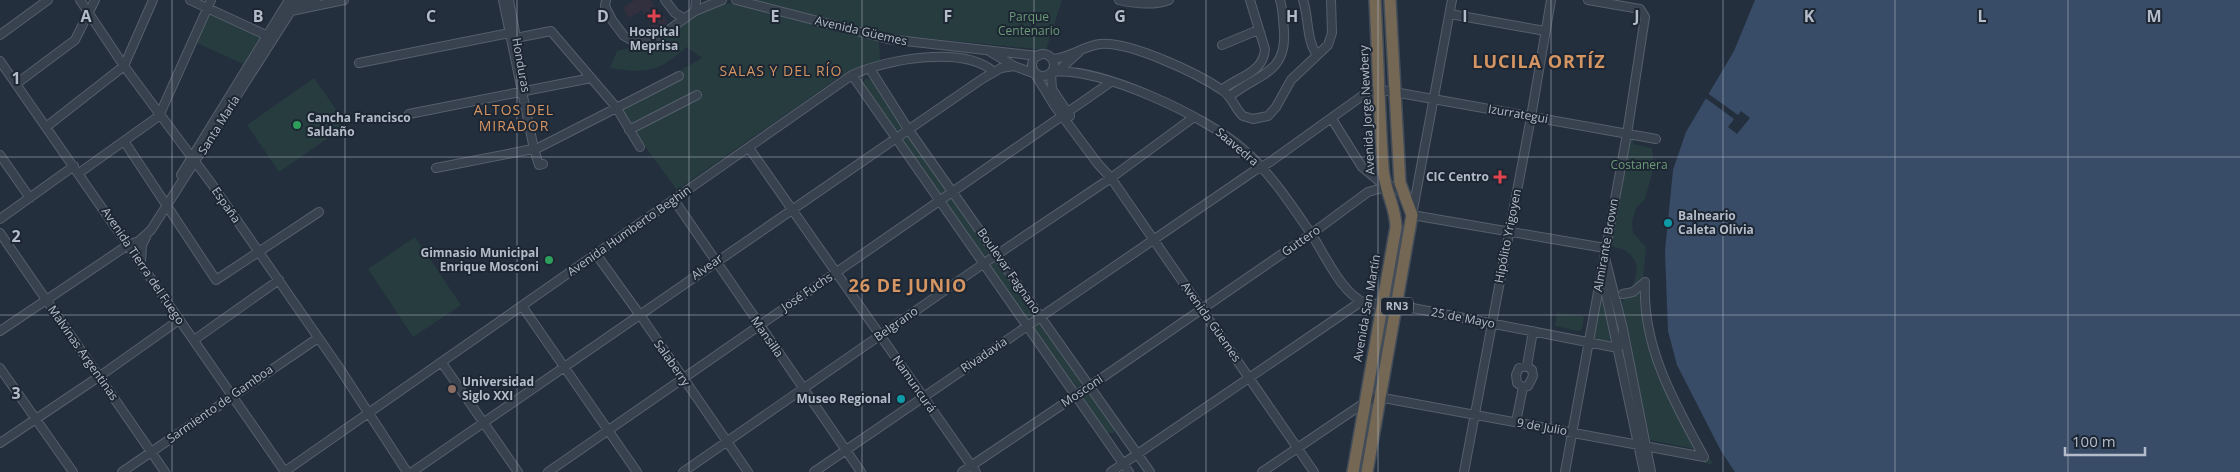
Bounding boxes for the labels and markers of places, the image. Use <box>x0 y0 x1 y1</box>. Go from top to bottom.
marker: Hospital Meprisa <box>647 9 661 23</box>
place label: Hospital Meprisa <box>629 23 679 54</box>
place label: Cancha Francisco Saldaño <box>307 109 411 140</box>
marker: Cancha Francisco Saldaño <box>291 119 303 131</box>
place label: CIC Centro <box>1426 168 1489 185</box>
marker: CIC Centro <box>1493 170 1507 184</box>
place label: Balneario Caleta Olivia <box>1678 207 1754 238</box>
marker: Balneario Caleta Olivia <box>1662 217 1674 229</box>
place label: Gimnasio Municipal Enrique Mosconi <box>420 244 539 275</box>
marker: Gimnasio Municipal Enrique Mosconi <box>543 254 555 266</box>
place label: Universidad Siglo XXI <box>462 373 534 404</box>
marker: Universidad Siglo XXI <box>446 383 458 395</box>
place label: Museo Regional <box>797 390 891 407</box>
marker: Museo Regional <box>895 393 907 405</box>

